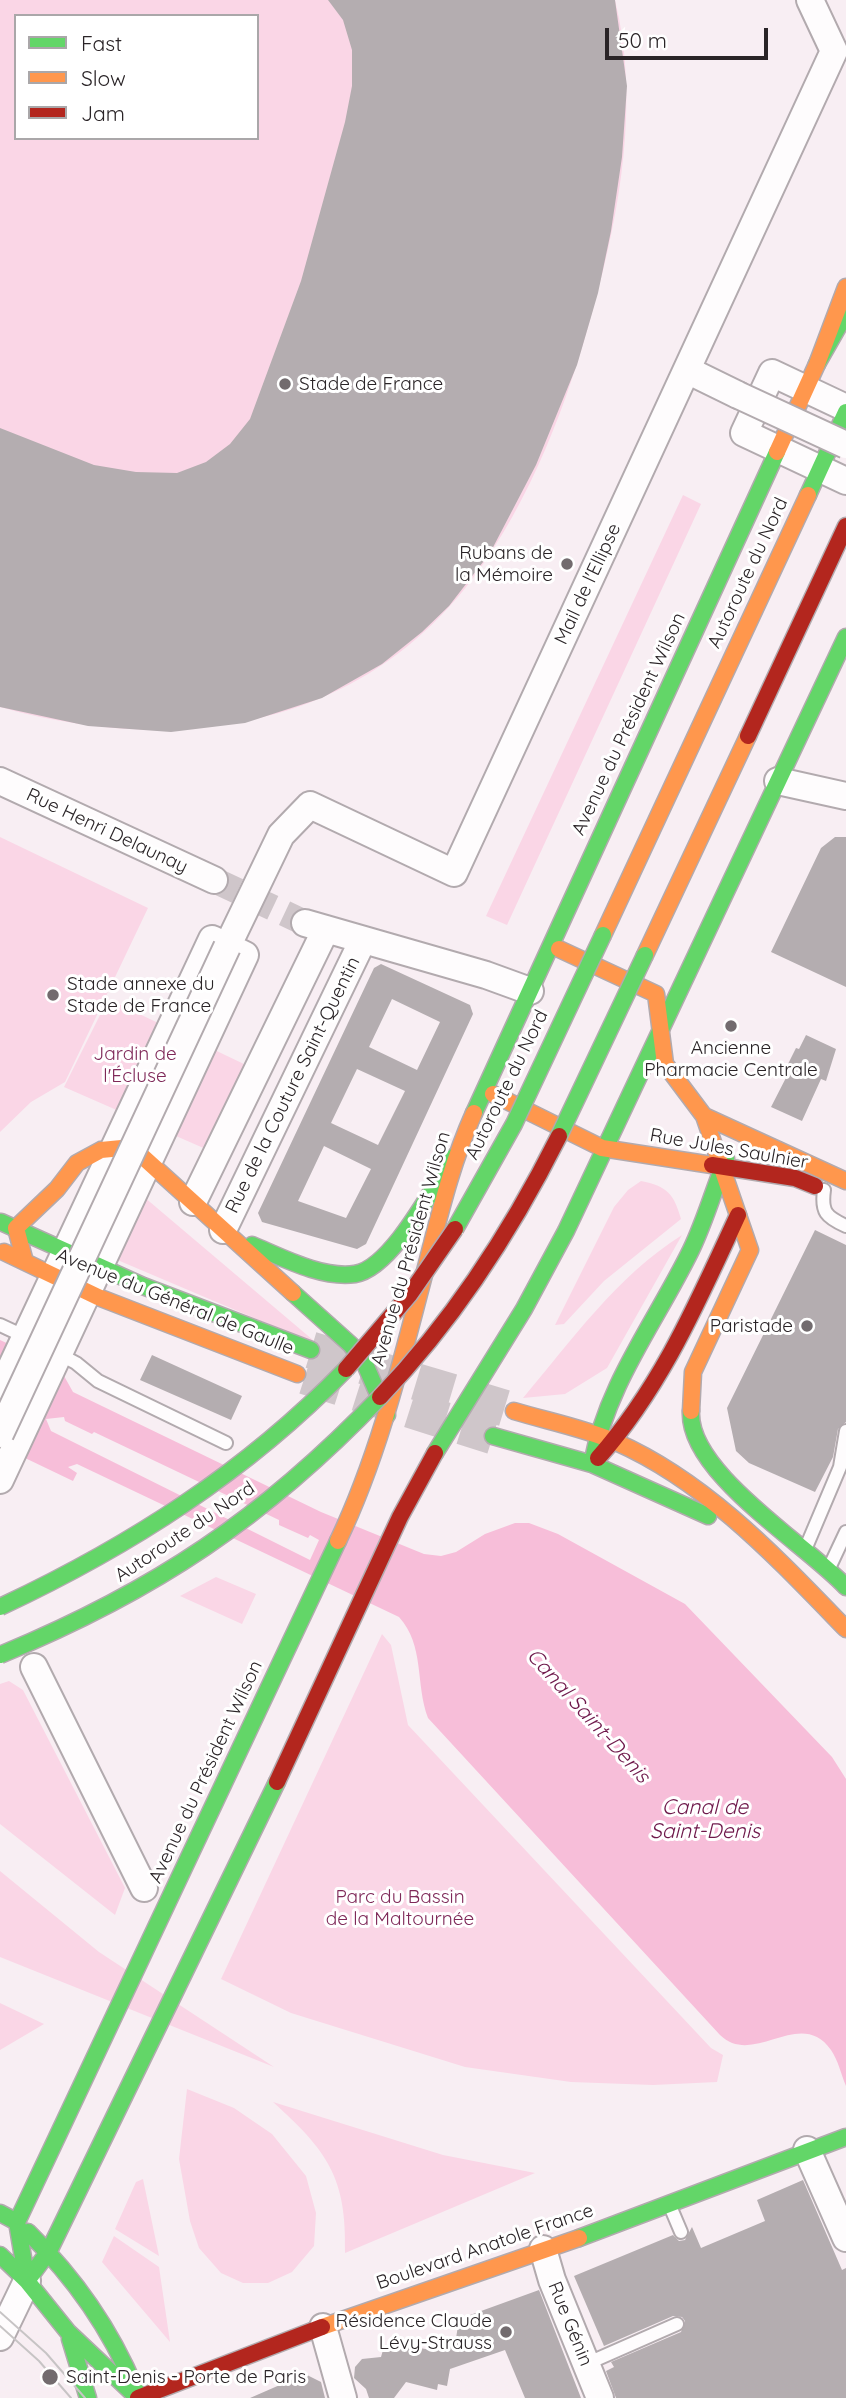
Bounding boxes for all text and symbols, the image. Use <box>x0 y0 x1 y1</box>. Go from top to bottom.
legend <box>14 14 259 140</box>
scale bar <box>608 14 771 58</box>
text: 50 m <box>618 27 667 53</box>
text: Fast <box>81 30 122 56</box>
text: Slow <box>81 65 126 91</box>
text: Jam <box>81 100 125 126</box>
place label: Stade de France <box>299 373 443 395</box>
marker: Stade de France <box>277 376 293 392</box>
street label: Autoroute du Nord <box>703 494 793 652</box>
street label: Mail de l'Ellipse <box>550 520 626 648</box>
place label: Rubans de la Mémoire <box>455 542 553 586</box>
marker: Rubans de la Mémoire <box>559 556 575 572</box>
street label: Avenue du Président Wilson <box>567 609 691 839</box>
street label: Rue Henri Delaunay <box>23 784 191 878</box>
street label: Rue de la Couture Saint-Quentin <box>221 953 365 1217</box>
place label: Stade annexe du Stade de France <box>67 973 215 1017</box>
marker: Stade annexe du Stade de France <box>45 987 61 1003</box>
street label: Autoroute du Nord <box>461 1006 553 1164</box>
marker: Ancienne Pharmacie Centrale <box>723 1018 739 1034</box>
place label: Ancienne Pharmacie Centrale <box>644 1037 818 1081</box>
park label: Jardin de l'Écluse <box>93 1043 177 1087</box>
street label: Rue Jules Saulnier <box>648 1124 810 1174</box>
street label: Avenue du Président Wilson <box>367 1129 455 1369</box>
street label: Avenue du Général de Gaulle <box>53 1244 297 1360</box>
place label: Paristade <box>710 1315 793 1337</box>
marker: Paristade <box>799 1318 815 1334</box>
street label: Autoroute du Nord <box>111 1477 259 1587</box>
water label: Canal Saint-Denis <box>521 1644 655 1788</box>
street label: Avenue du Président Wilson <box>144 1657 268 1887</box>
water label: Canal de Saint-Denis <box>650 1795 760 1845</box>
park label: Parc du Bassin de la Maltournée <box>326 1886 474 1930</box>
street label: Boulevard Anatole France <box>373 2199 597 2295</box>
street label: Rue Génin <box>543 2278 597 2370</box>
place label: Résidence Claude Lévy-Strauss <box>335 2310 492 2354</box>
marker: Résidence Claude Lévy-Strauss <box>498 2324 514 2340</box>
place label: Saint-Denis - Porte de Paris <box>66 2366 306 2388</box>
marker: Saint-Denis - Porte de Paris <box>40 2367 60 2387</box>

